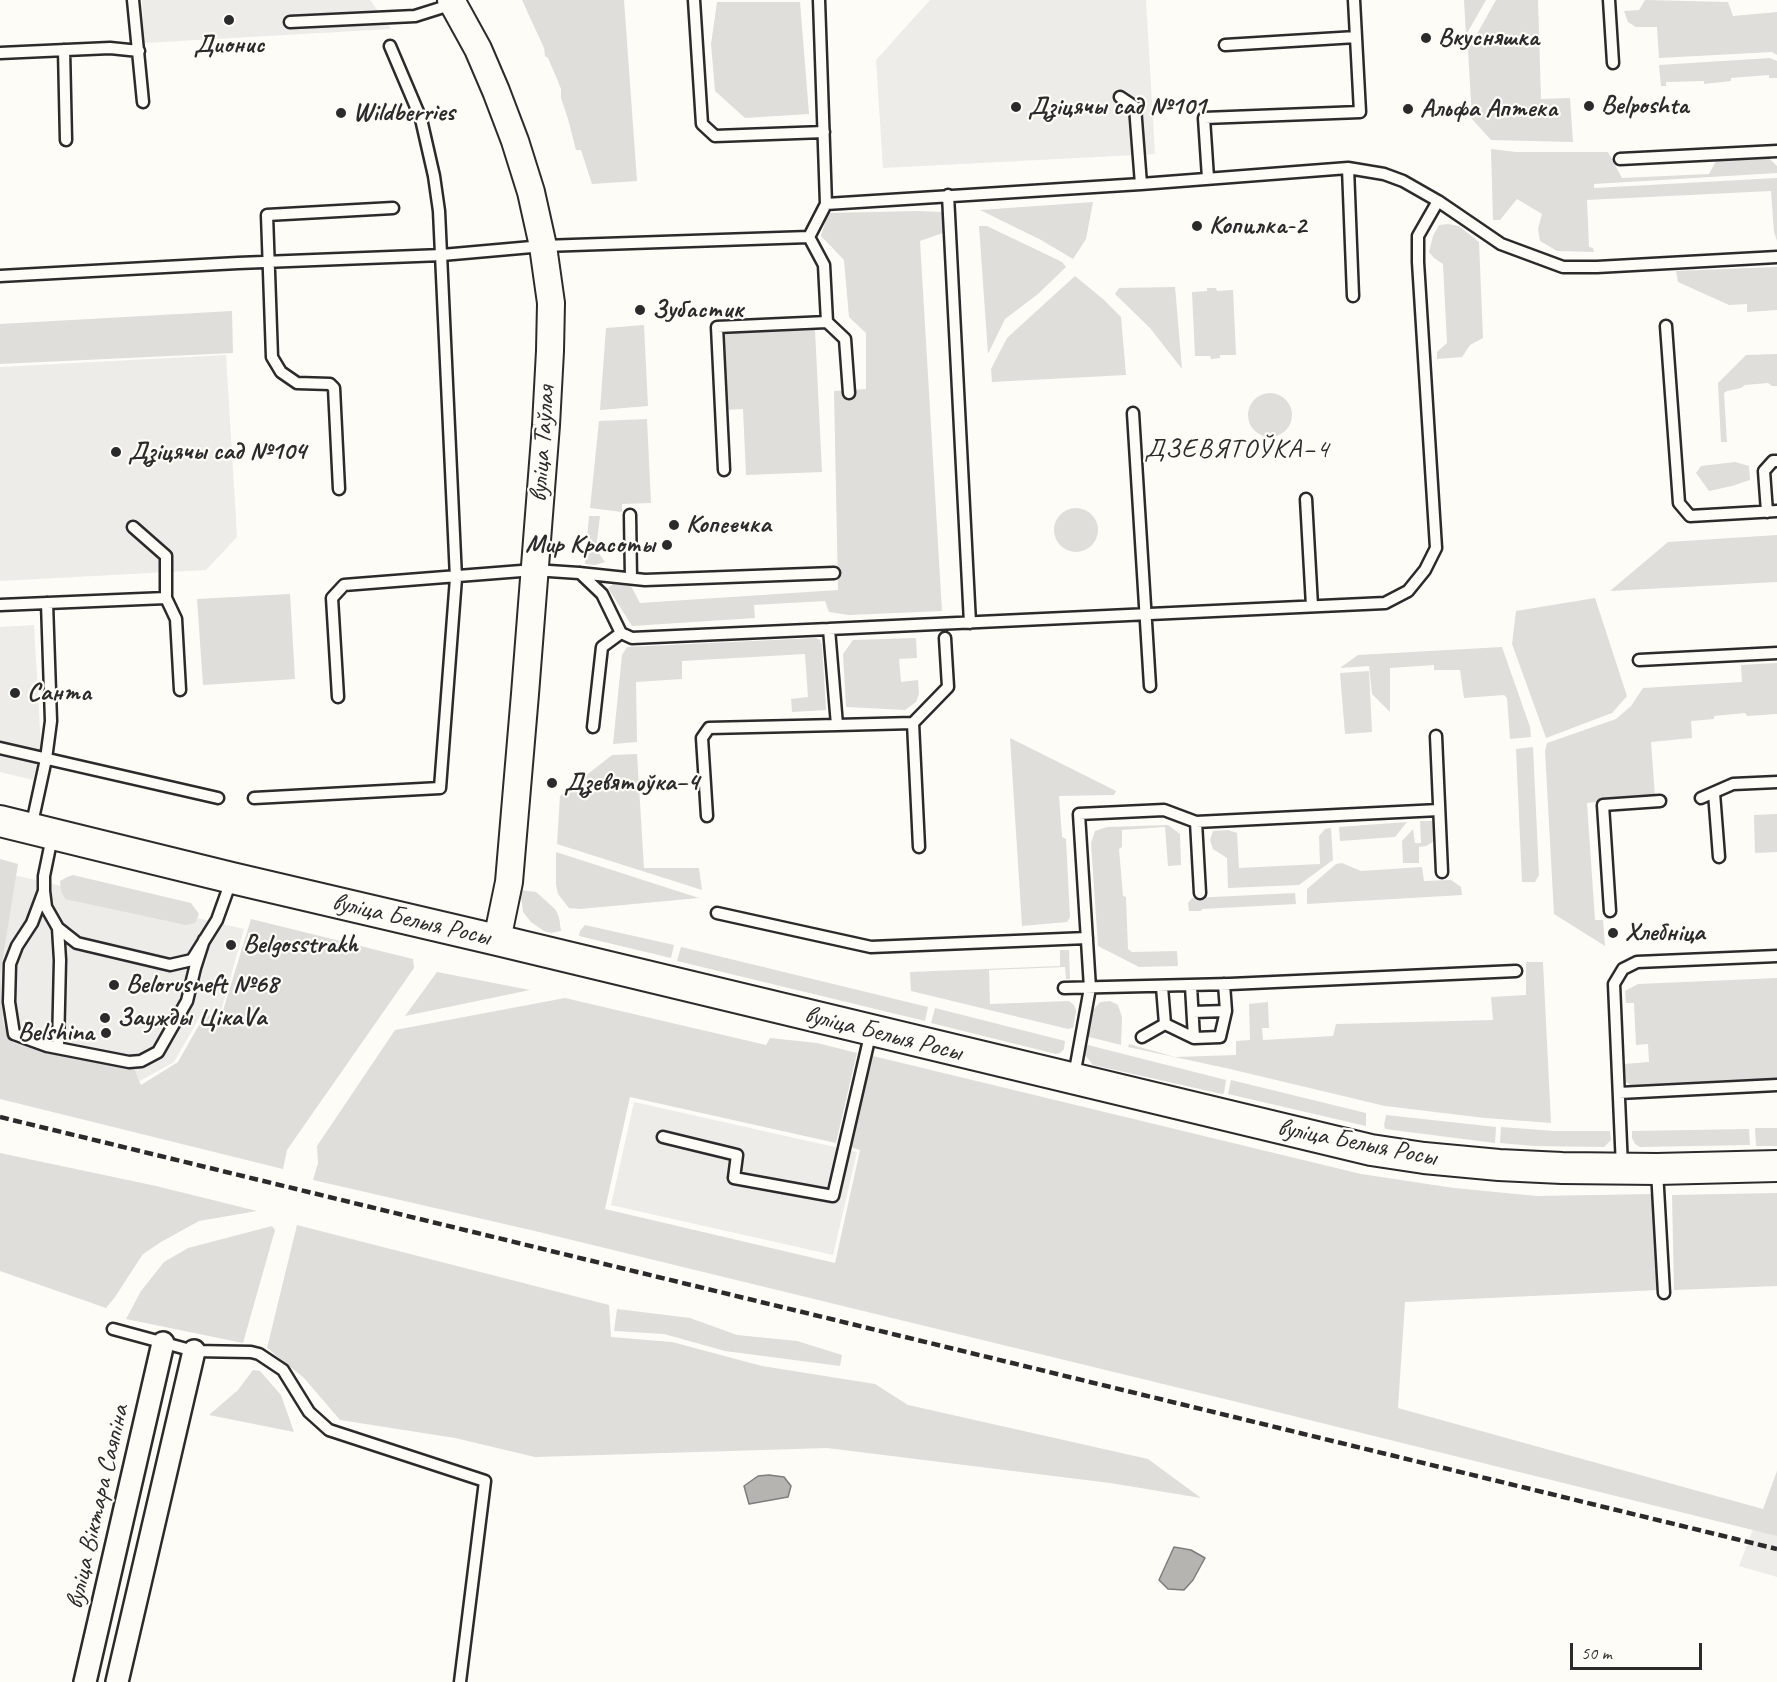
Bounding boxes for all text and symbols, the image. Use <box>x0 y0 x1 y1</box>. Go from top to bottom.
marker: Дионис <box>222 13 236 27</box>
place label: Вкусняшка <box>1438 22 1539 54</box>
place label: Дионис <box>194 29 264 61</box>
marker: Вкусняшка <box>1419 31 1433 45</box>
place label: Belposhta <box>1601 90 1688 122</box>
place label: Дзіцячы сад №101 <box>1028 91 1206 123</box>
place label: Альфа Аптека <box>1420 93 1557 125</box>
place label: Wildberries <box>353 97 455 129</box>
marker: Belposhta <box>1582 99 1596 113</box>
marker: Дзіцячы сад №101 <box>1009 100 1023 114</box>
marker: Альфа Аптека <box>1401 102 1415 116</box>
marker: Wildberries <box>334 106 348 120</box>
place label: Копилка-2 <box>1209 210 1306 242</box>
marker: Копилка-2 <box>1190 219 1204 233</box>
place label: Зубастик <box>652 294 743 326</box>
marker: Зубастик <box>633 303 647 317</box>
street label: вуліца Таўлая <box>523 385 563 503</box>
district label: ДЗЕВЯТОЎКА–4 <box>1146 434 1328 466</box>
place label: Дзіцячы сад №104 <box>128 436 306 468</box>
marker: Дзіцячы сад №104 <box>109 445 123 459</box>
place label: Копеечка <box>686 509 771 541</box>
marker: Копеечка <box>667 518 681 532</box>
place label: Мир Красоты <box>525 529 655 561</box>
marker: Мир Красоты <box>660 538 674 552</box>
place label: Санта <box>27 677 91 709</box>
marker: Санта <box>8 686 22 700</box>
place label: Дзевятоўка–4 <box>564 767 699 799</box>
marker: Дзевятоўка–4 <box>545 776 559 790</box>
street label: вуліца Белыя Росы <box>329 887 493 953</box>
place label: Хлебніца <box>1625 917 1705 949</box>
marker: Хлебніца <box>1606 926 1620 940</box>
place label: Belgosstrakh <box>243 929 358 961</box>
marker: Belgosstrakh <box>224 938 238 952</box>
place label: Belorusneft №68 <box>126 969 278 1001</box>
marker: Belorusneft №68 <box>107 978 121 992</box>
street label: вуліца Белыя Росы <box>801 999 965 1069</box>
place label: Заужды ЦікаVа <box>117 1002 266 1034</box>
marker: Заужды ЦікаVа <box>98 1011 112 1025</box>
place label: Belshina <box>18 1017 94 1049</box>
marker: Belshina <box>99 1026 113 1040</box>
street label: вуліца Белыя Росы <box>1275 1112 1439 1174</box>
street label: вуліца Віктара Саяпіна <box>59 1402 137 1612</box>
scale bar <box>1573 1631 1705 1669</box>
text: 50 m <box>1581 1642 1612 1664</box>

